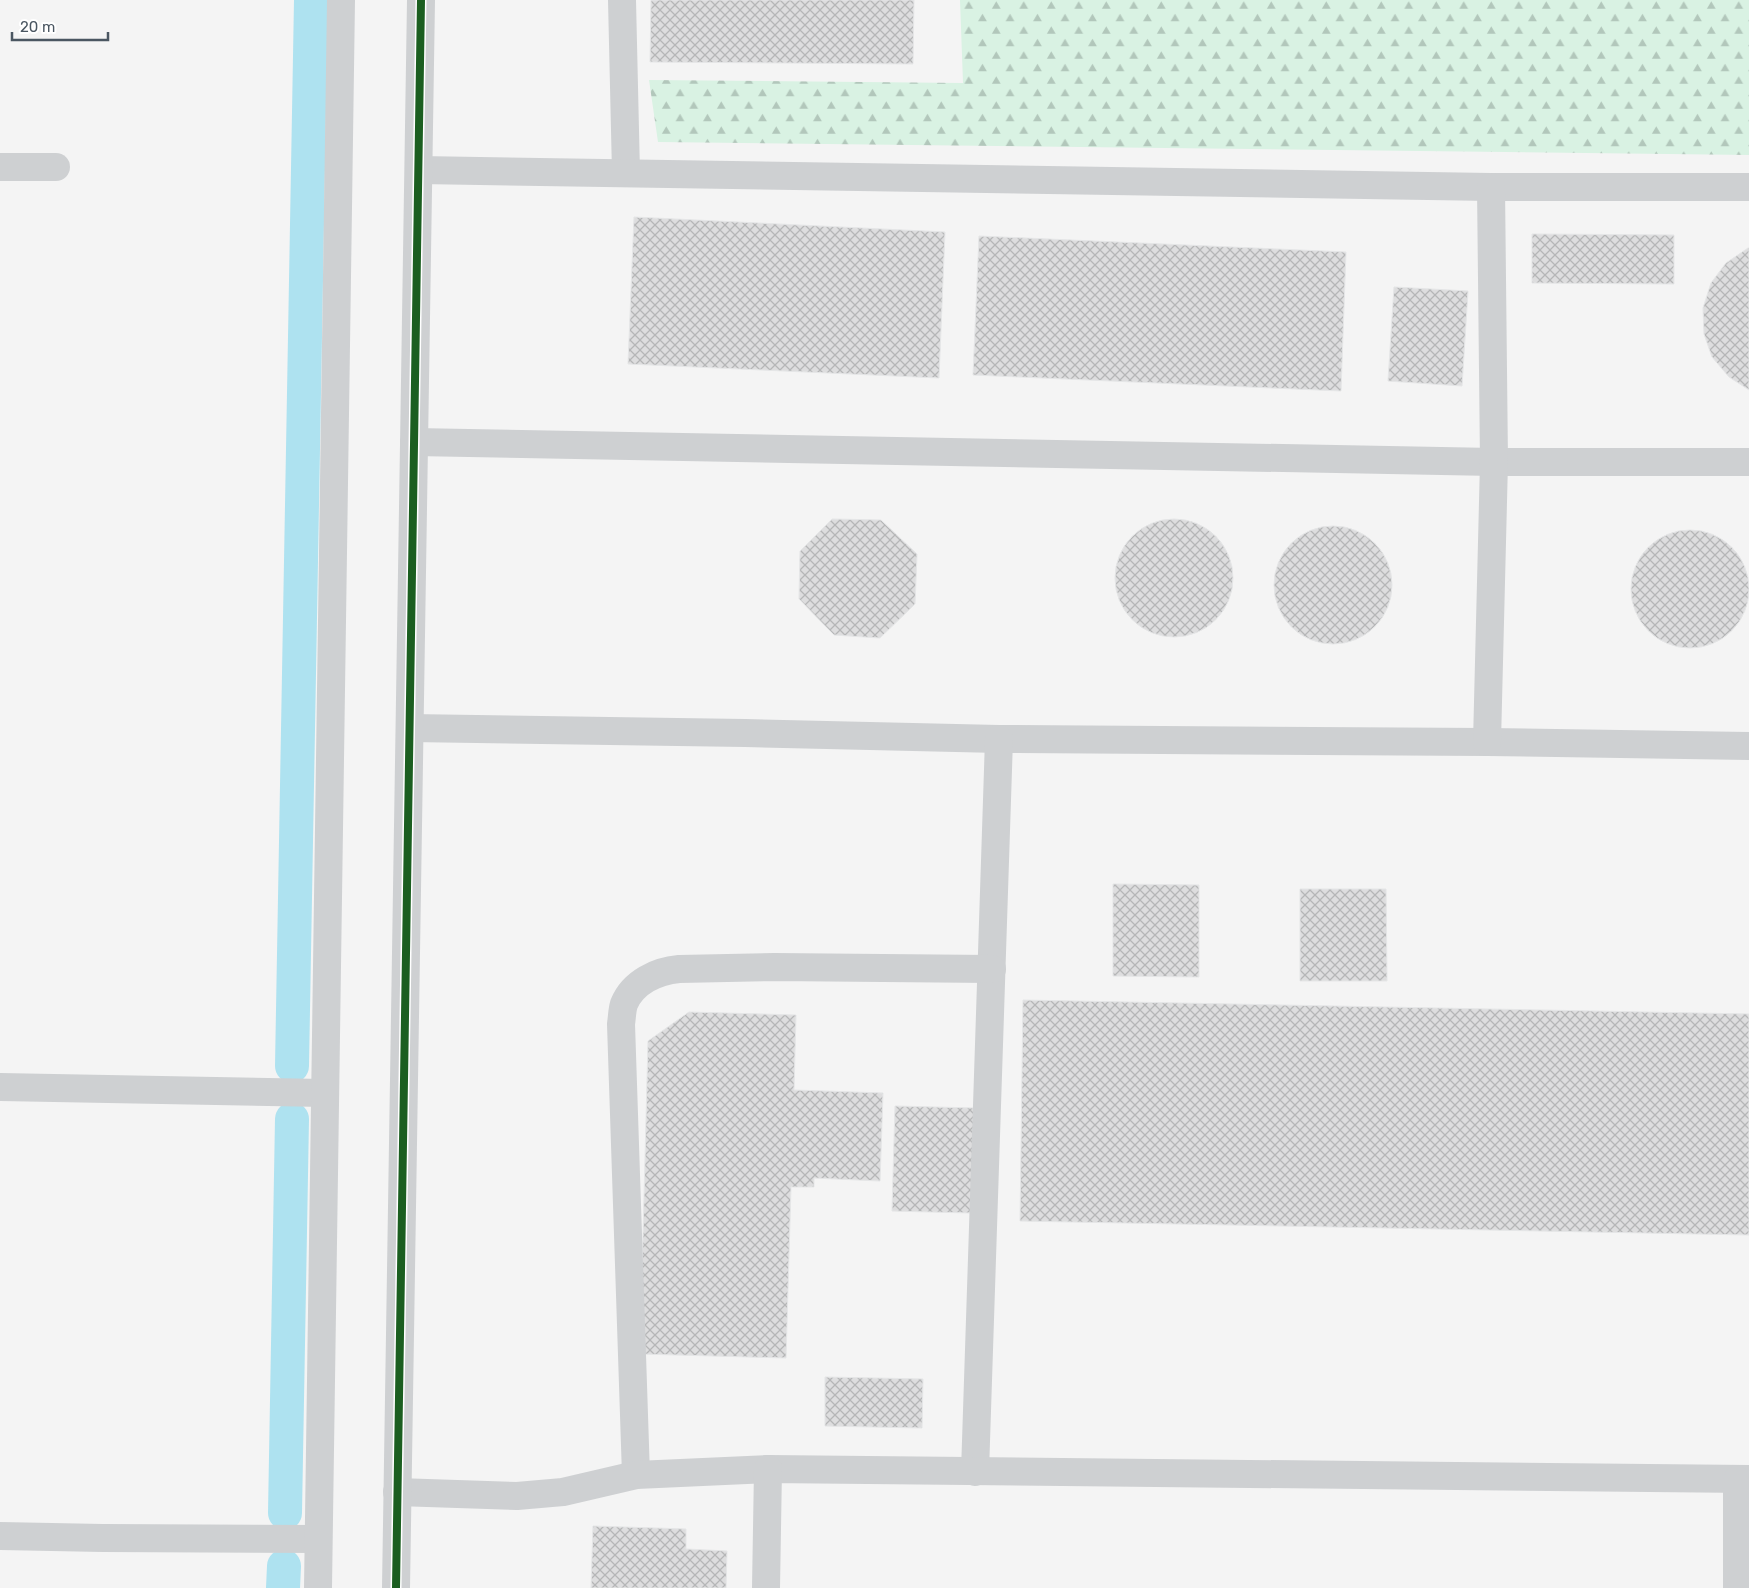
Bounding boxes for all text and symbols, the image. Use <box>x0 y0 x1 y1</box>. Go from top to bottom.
scale bar <box>12 10 109 42</box>
text: 20 m <box>20 18 55 36</box>

